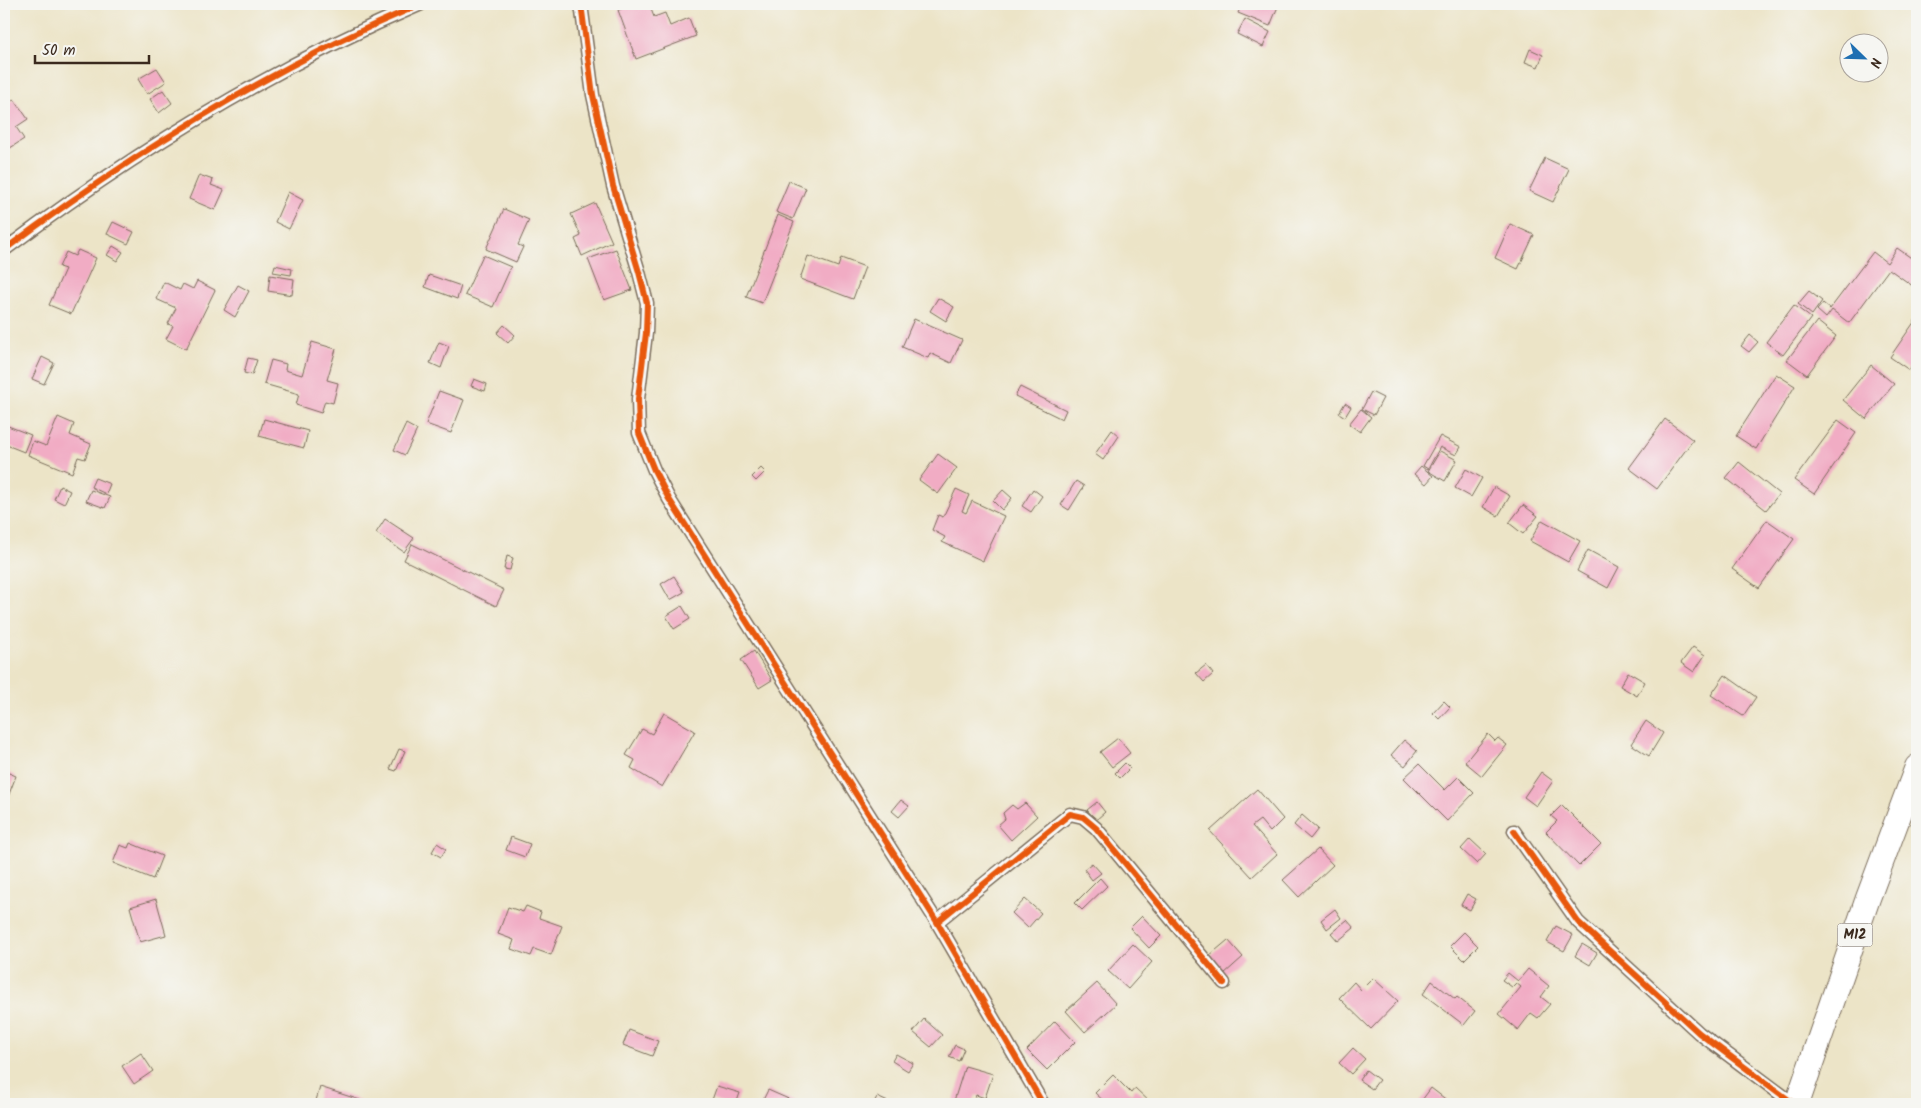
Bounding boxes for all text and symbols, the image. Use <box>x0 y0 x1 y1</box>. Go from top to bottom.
scale bar <box>35 32 149 64</box>
north arrow <box>1838 32 1888 82</box>
text: 50 m <box>42 39 76 63</box>
text: N <box>1863 54 1887 71</box>
road number: M12 <box>1838 924 1872 946</box>

